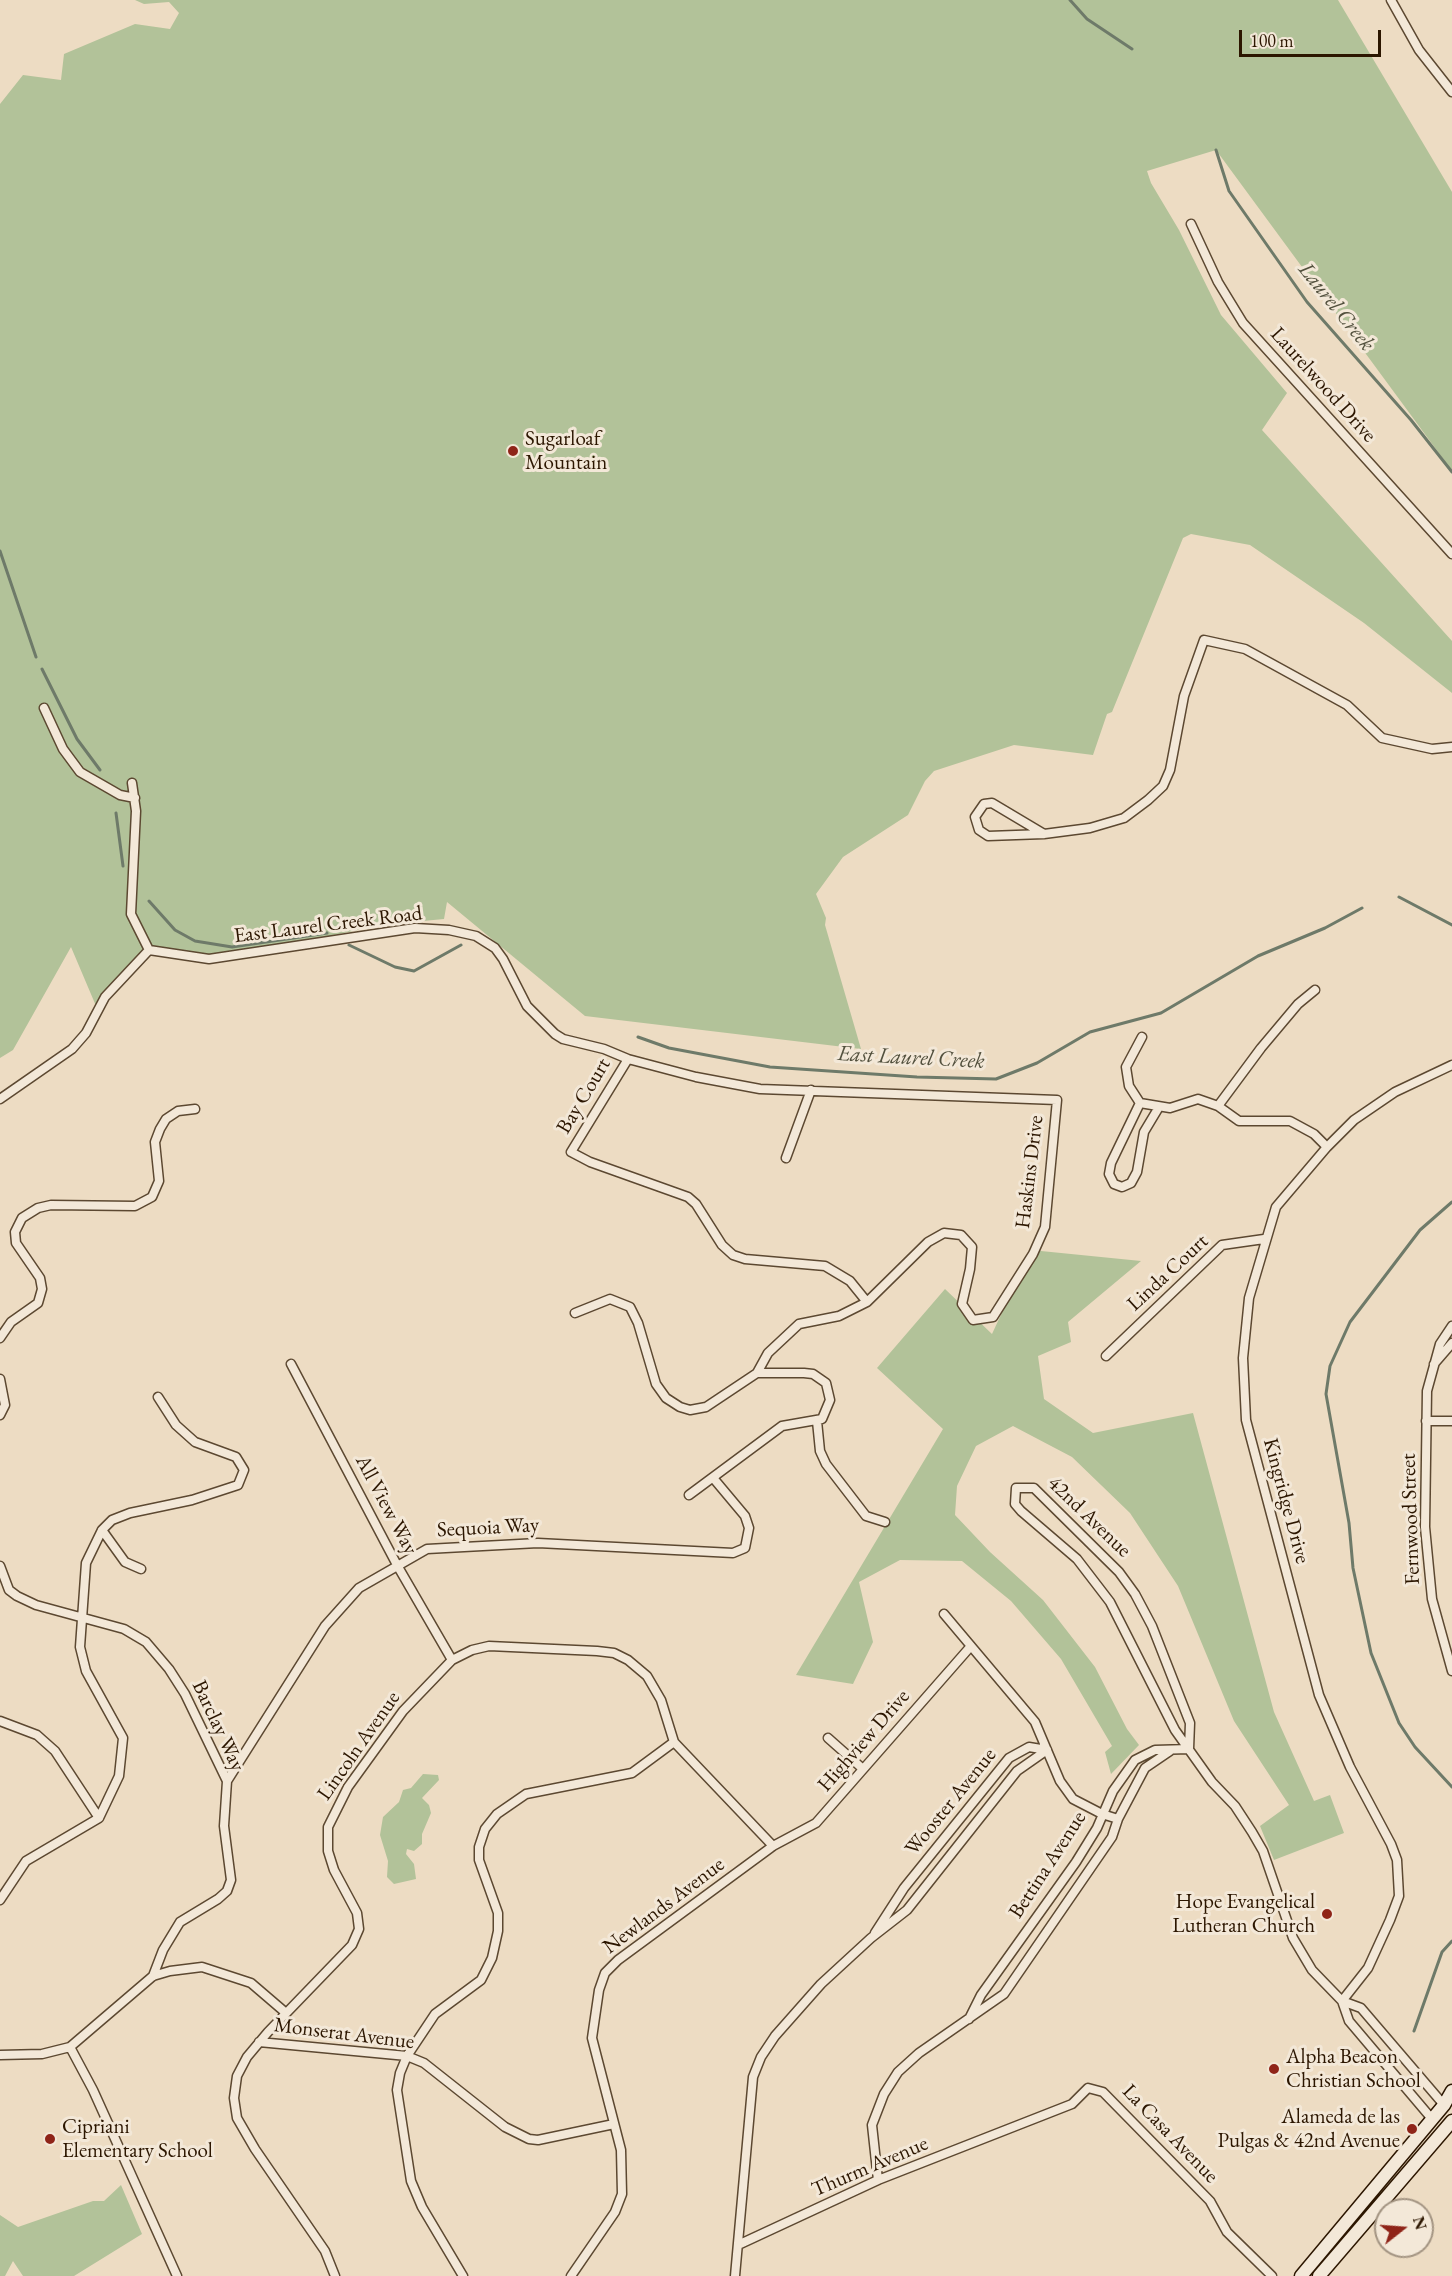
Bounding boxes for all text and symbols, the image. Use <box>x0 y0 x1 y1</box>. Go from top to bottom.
scale bar <box>1242 18 1384 56</box>
text: 100 m <box>1250 29 1294 52</box>
water label: Laurel Creek <box>1292 257 1380 357</box>
street label: Laurelwood Drive <box>1265 322 1381 448</box>
place label: Sugarloaf Mountain <box>525 426 607 476</box>
marker: Sugarloaf Mountain <box>506 444 520 458</box>
street label: East Laurel Creek Road <box>232 901 424 949</box>
water label: East Laurel Creek <box>837 1041 985 1075</box>
street label: Bay Court <box>552 1054 616 1138</box>
street label: Haskins Drive <box>1011 1114 1049 1230</box>
street label: Linda Court <box>1122 1229 1214 1317</box>
street label: Kingridge Drive <box>1257 1436 1315 1566</box>
street label: All View Way <box>349 1451 423 1559</box>
street label: Fernwood Street <box>1396 1453 1426 1585</box>
street label: 42nd Avenue <box>1042 1471 1136 1563</box>
street label: Sequoia Way <box>436 1513 540 1543</box>
street label: Barclay Way <box>186 1677 250 1775</box>
street label: Highview Drive <box>813 1685 915 1797</box>
street label: Lincoln Avenue <box>312 1687 406 1805</box>
street label: Wooster Avenue <box>900 1743 1002 1861</box>
street label: Bettina Avenue <box>1004 1807 1092 1923</box>
street label: Newlands Avenue <box>598 1852 730 1960</box>
place label: Hope Evangelical Lutheran Church <box>1172 1889 1315 1939</box>
marker: Hope Evangelical Lutheran Church <box>1320 1907 1334 1921</box>
street label: Monserat Avenue <box>272 2013 416 2055</box>
place label: Alpha Beacon Christian School <box>1286 2044 1421 2094</box>
marker: Alpha Beacon Christian School <box>1267 2062 1281 2076</box>
street label: La Casa Avenue <box>1117 2079 1223 2189</box>
place label: Alameda de las Pulgas & 42nd Avenue <box>1217 2104 1400 2154</box>
place label: Cipriani Elementary School <box>62 2114 213 2164</box>
marker: Alameda de las Pulgas & 42nd Avenue <box>1405 2122 1419 2136</box>
street label: Thurm Avenue <box>808 2131 932 2203</box>
marker: Cipriani Elementary School <box>43 2132 57 2146</box>
north arrow <box>1374 2198 1434 2258</box>
text: N <box>1408 2214 1432 2232</box>

